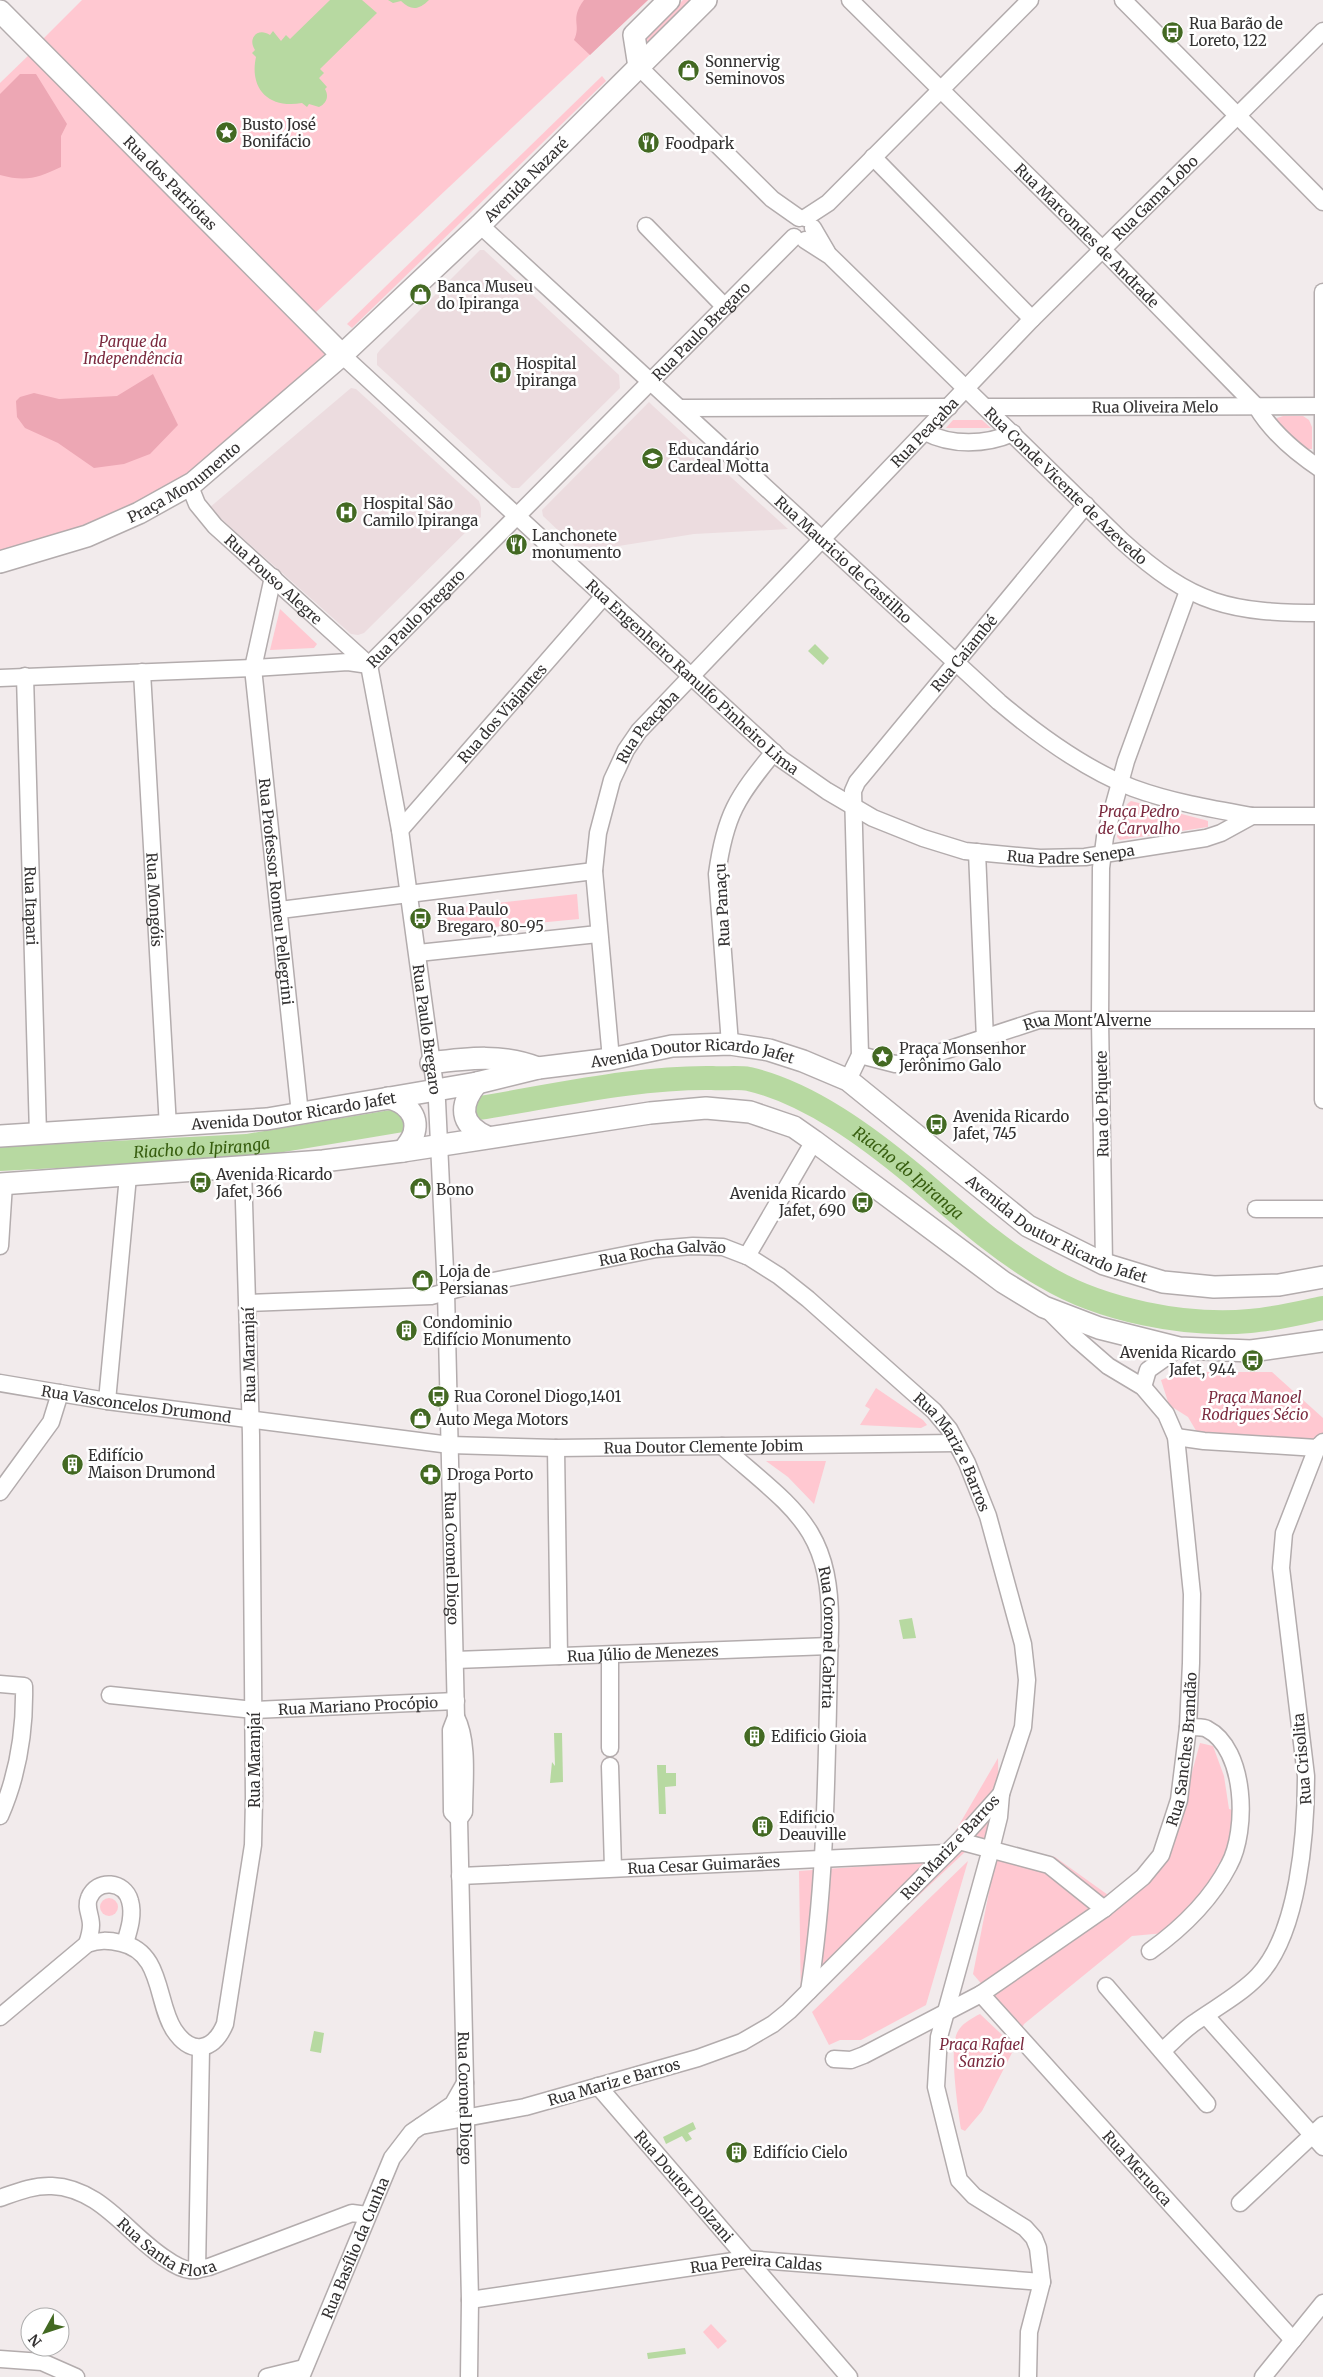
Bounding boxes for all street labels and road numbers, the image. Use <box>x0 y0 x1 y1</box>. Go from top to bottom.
street label: Rua dos Patriotas <box>120 132 221 234</box>
street label: Avenida Nazaré <box>479 133 572 226</box>
street label: Rua Gama Lobo <box>1108 151 1202 244</box>
street label: Rua Marcondes de Andrade <box>1011 159 1164 312</box>
street label: Rua Paulo Bregaro <box>648 277 754 384</box>
street label: Rua Peaçaba <box>886 393 962 471</box>
street label: Rua Oliveira Melo <box>1092 397 1218 416</box>
street label: Rua Conde Vicente de Azevedo <box>981 403 1152 569</box>
street label: Praça Monumento <box>124 437 244 527</box>
street label: Rua Mauricio de Castilho <box>771 492 916 627</box>
street label: Rua Pouso Alegre <box>221 530 327 628</box>
street label: Rua Paulo Bregaro <box>362 565 469 671</box>
street label: Rua Engenheiro Ranulfo Pinheiro Lima <box>582 575 803 778</box>
street label: Rua Caiambé <box>926 611 1001 695</box>
street label: Rua dos Viajantes <box>453 659 550 767</box>
street label: Rua Peaçaba <box>612 686 682 766</box>
street label: Rua Professor Romeu Pellegrini <box>255 777 298 1006</box>
street label: Rua Padre Senepa <box>1006 840 1136 868</box>
street label: Rua Mongóis <box>143 852 167 947</box>
street label: Rua Panaçu <box>710 863 734 947</box>
street label: Rua Itapari <box>21 866 42 946</box>
street label: Rua Paulo Bregaro <box>409 963 446 1096</box>
street label: Rua Mont'Alverne <box>1021 1010 1151 1034</box>
street label: Avenida Doutor Ricardo Jafet <box>589 1034 797 1071</box>
street label: Rua do Piquete <box>1092 1050 1112 1157</box>
street label: Avenida Doutor Ricardo Jafet <box>190 1088 398 1133</box>
street label: Avenida Doutor Ricardo Jafet <box>962 1170 1150 1286</box>
street label: Rua Rocha Galvão <box>597 1236 727 1270</box>
street label: Rua Maranjaí <box>239 1306 259 1403</box>
street label: Rua Vasconcelos Drumond <box>40 1381 233 1426</box>
street label: Rua Mariz e Barros <box>910 1388 995 1514</box>
street label: Rua Doutor Clemente Jobim <box>604 1435 804 1457</box>
street label: Rua Coronel Diogo <box>441 1491 463 1625</box>
street label: Rua Coronel Cabrita <box>815 1564 840 1709</box>
street label: Rua Júlio de Menezes <box>567 1641 719 1665</box>
street label: Rua Sanches Brandão <box>1162 1671 1200 1828</box>
street label: Rua Mariano Procópio <box>278 1692 439 1718</box>
street label: Rua Maranjaí <box>245 1711 264 1808</box>
street label: Rua Crisolita <box>1289 1712 1315 1806</box>
street label: Rua Mariz e Barros <box>896 1791 1004 1903</box>
street label: Rua Cesar Guimarães <box>627 1851 781 1878</box>
street label: Rua Coronel Diogo <box>454 2031 476 2165</box>
street label: Rua Mariz e Barros <box>546 2054 682 2110</box>
street label: Rua Doutor Dolzani <box>631 2126 738 2246</box>
street label: Rua Meruoca <box>1099 2126 1176 2209</box>
street label: Rua Basílio da Cunha <box>317 2174 393 2321</box>
street label: Rua Santa Flora <box>114 2213 219 2280</box>
street label: Rua Pereira Caldas <box>689 2249 823 2277</box>

